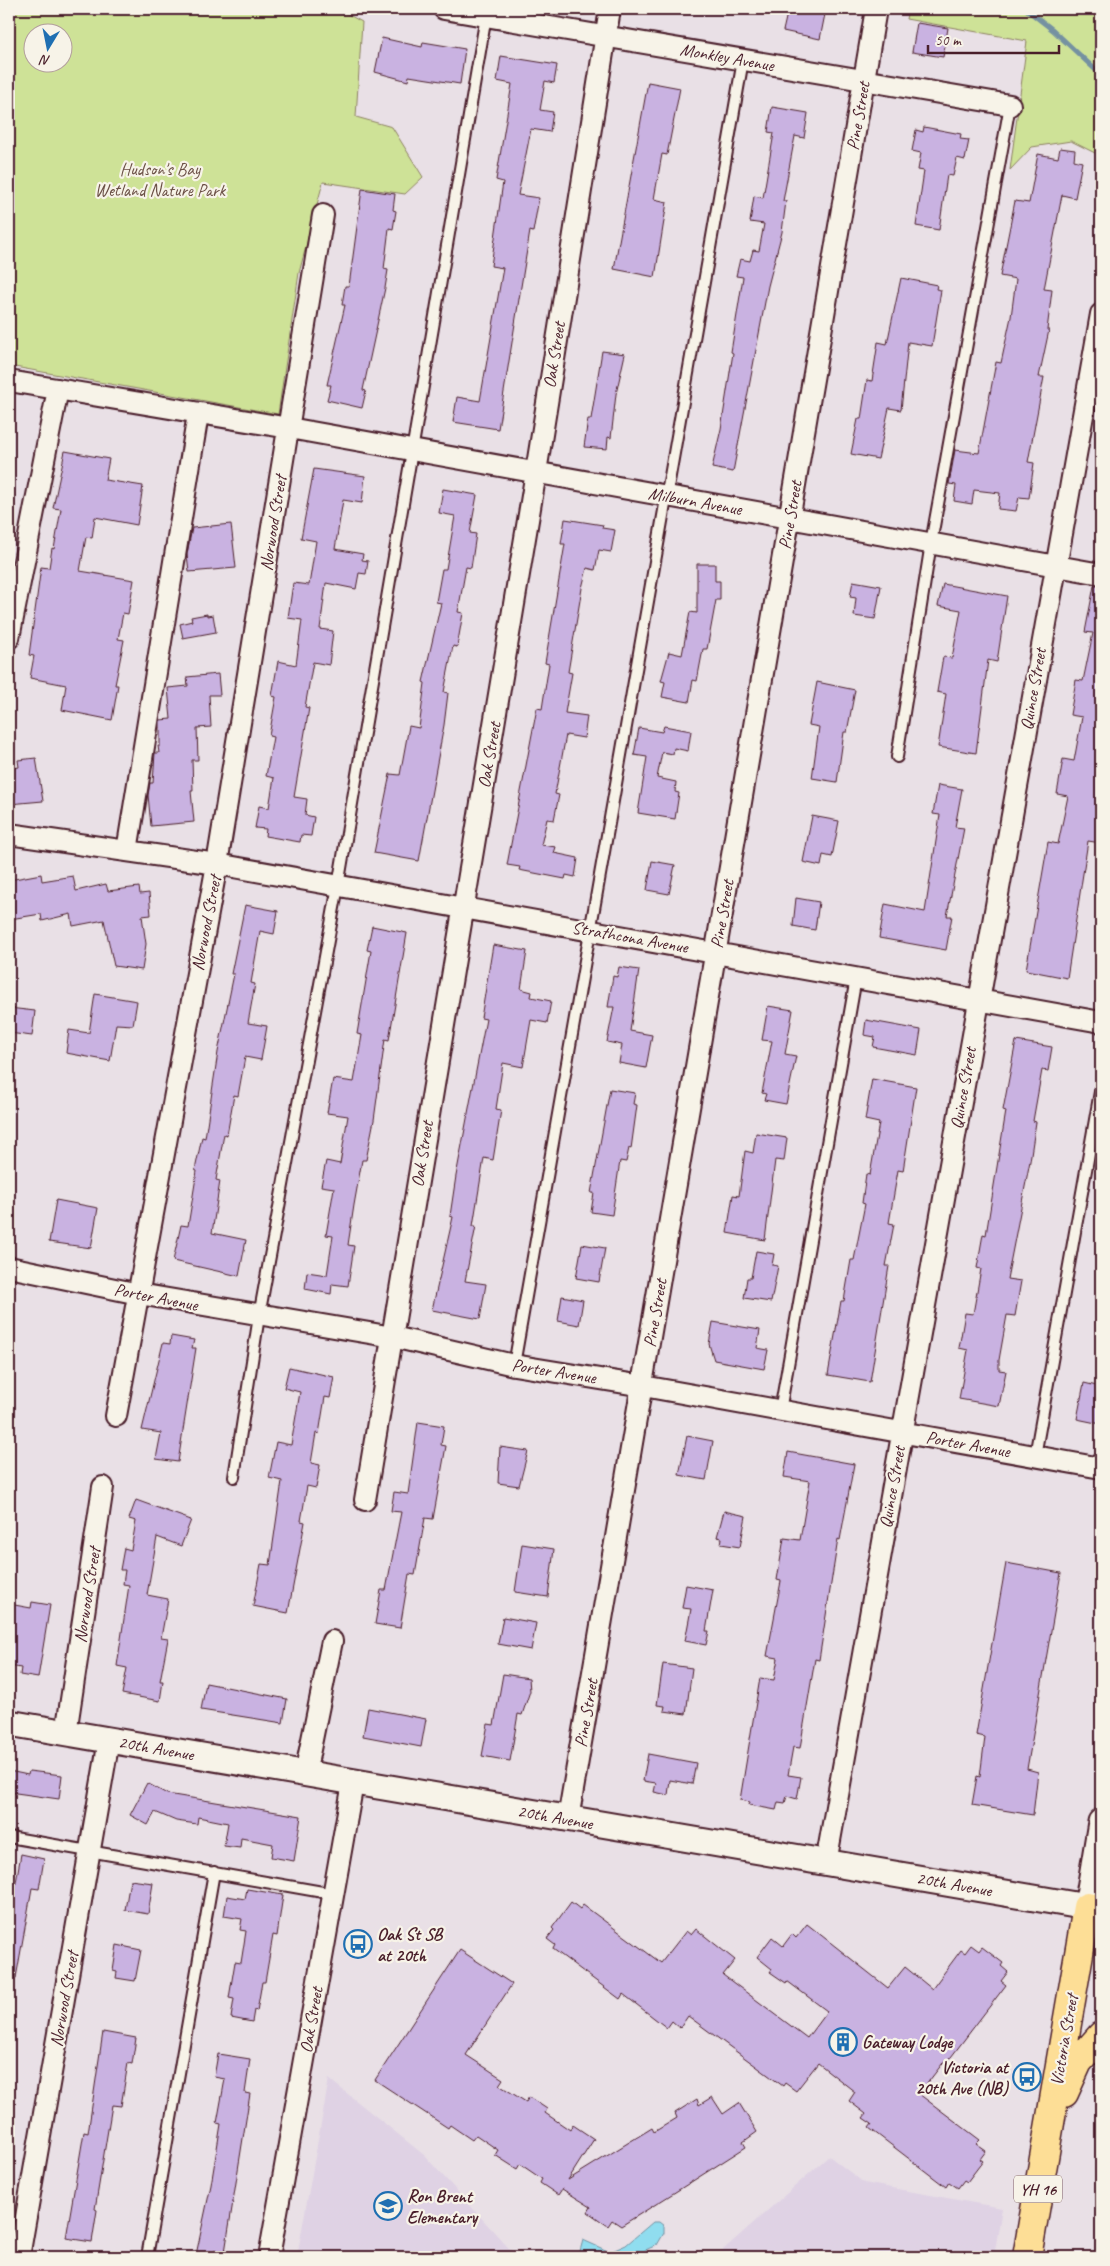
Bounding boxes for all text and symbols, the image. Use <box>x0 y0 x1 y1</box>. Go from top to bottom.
north arrow <box>22 22 72 72</box>
scale bar <box>928 22 1059 54</box>
text: 50 m <box>935 31 962 50</box>
street label: Monkley Avenue <box>678 38 777 76</box>
text: N <box>38 51 52 69</box>
street label: Pine Street <box>841 78 875 152</box>
park label: Hudson's Bay Wetland Nature Park <box>95 158 227 201</box>
street label: Oak Street <box>538 318 570 390</box>
street label: Norwood Street <box>255 471 292 572</box>
street label: Pine Street <box>773 477 807 551</box>
street label: Milburn Avenue <box>647 482 745 520</box>
street label: Quince Street <box>1015 644 1051 732</box>
street label: Oak Street <box>472 718 506 790</box>
street label: Norwood Street <box>186 871 227 972</box>
street label: Pine Street <box>705 876 739 950</box>
street label: Strathcona Avenue <box>570 916 691 958</box>
street label: Quince Street <box>945 1043 981 1131</box>
street label: Oak Street <box>406 1117 438 1189</box>
street label: Pine Street <box>638 1275 672 1349</box>
street label: Porter Avenue <box>112 1278 201 1316</box>
street label: Porter Avenue <box>510 1354 599 1389</box>
street label: Porter Avenue <box>924 1426 1013 1462</box>
street label: Quince Street <box>874 1442 910 1530</box>
street label: Norwood Street <box>69 1543 106 1644</box>
street label: Pine Street <box>569 1675 603 1749</box>
street label: 20th Avenue <box>117 1731 197 1766</box>
street label: 20th Avenue <box>516 1800 596 1835</box>
street label: 20th Avenue <box>915 1867 995 1902</box>
place label: Oak St SB at 20th <box>377 1923 444 1966</box>
bus stop icon: Oak St SB at 20th <box>343 1929 373 1959</box>
street label: Norwood Street <box>45 1947 84 2048</box>
street label: Oak Street <box>294 1983 328 2055</box>
street label: Victoria Street <box>1045 1990 1083 2087</box>
building icon: Gateway Lodge <box>828 2027 858 2057</box>
place label: Gateway Lodge <box>862 2031 954 2053</box>
place label: Victoria at 20th Ave (NB) <box>915 2056 1010 2099</box>
bus stop icon: Victoria at 20th Ave (NB) <box>1012 2062 1042 2092</box>
road number: YH 16 <box>1014 2176 1062 2202</box>
place label: Ron Brent Elementary <box>407 2185 479 2228</box>
school or university icon: Ron Brent Elementary <box>373 2191 403 2221</box>

